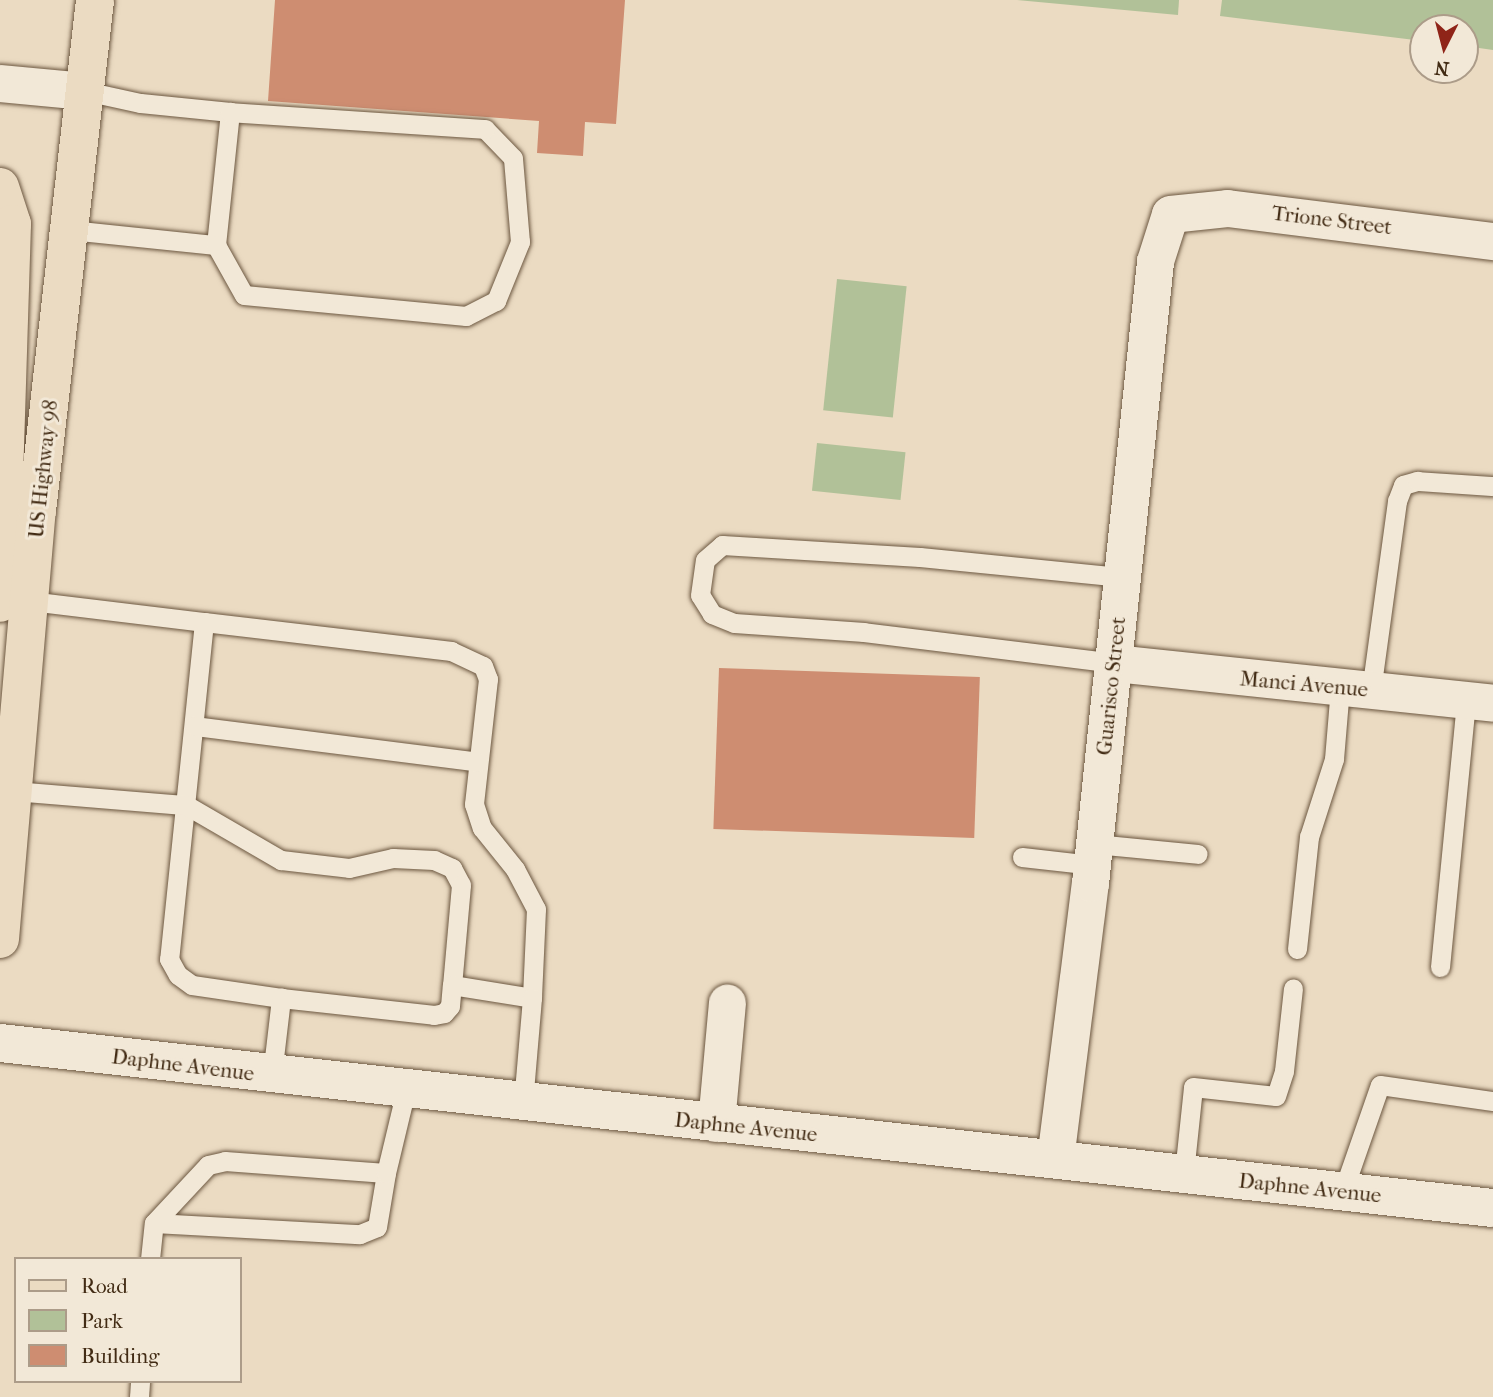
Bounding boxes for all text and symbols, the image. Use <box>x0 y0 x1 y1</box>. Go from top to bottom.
north arrow <box>1409 14 1479 84</box>
text: N <box>1434 56 1450 80</box>
street label: Trione Street <box>1271 200 1393 240</box>
street label: US Highway 98 <box>23 399 63 539</box>
street label: Guarisco Street <box>1091 615 1131 757</box>
street label: Manci Avenue <box>1239 666 1369 702</box>
street label: Daphne Avenue <box>110 1044 256 1086</box>
street label: Daphne Avenue <box>673 1107 819 1147</box>
street label: Daphne Avenue <box>1237 1168 1383 1208</box>
legend <box>14 1257 242 1383</box>
text: Road <box>81 1274 128 1298</box>
text: Park <box>81 1309 123 1333</box>
text: Building <box>81 1344 159 1368</box>

